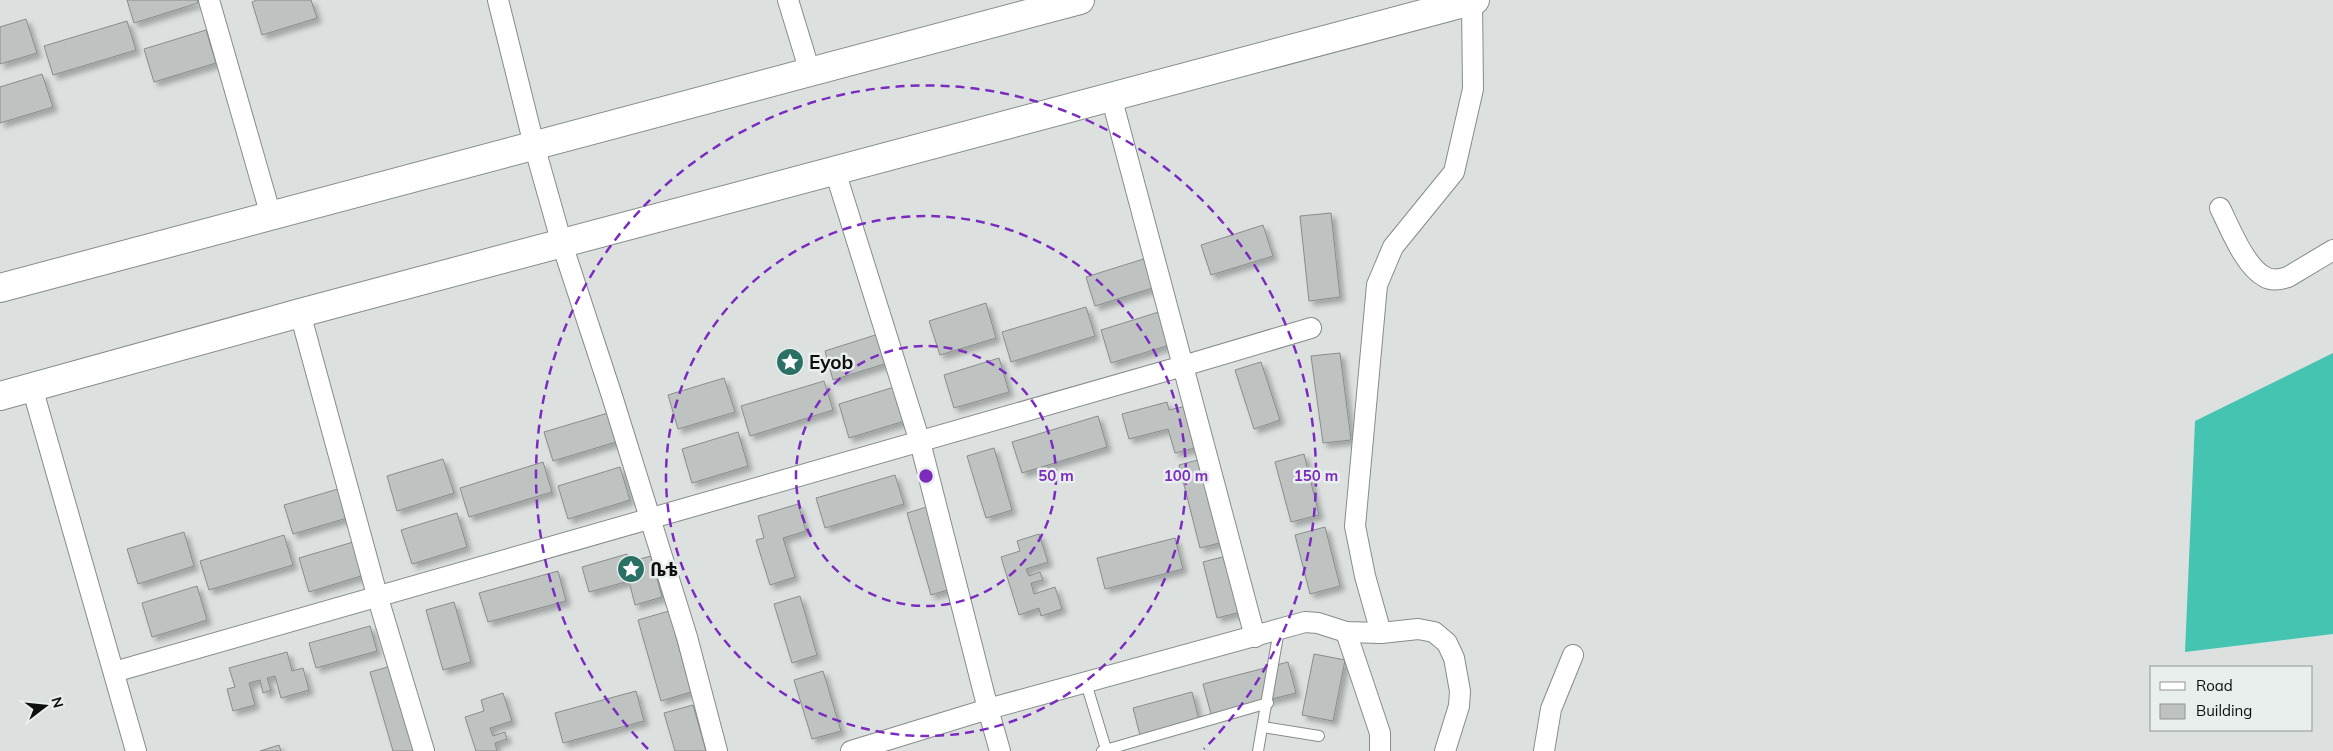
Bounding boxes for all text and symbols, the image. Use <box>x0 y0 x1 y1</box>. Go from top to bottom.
place icon: Eyob <box>775 347 805 377</box>
place label: Eyob <box>809 350 854 374</box>
text: 50 m <box>1038 466 1074 485</box>
text: 100 m <box>1164 466 1208 485</box>
text: 150 m <box>1294 466 1338 485</box>
centre of rings <box>917 467 935 485</box>
place icon: ቤቴ <box>616 554 646 584</box>
place label: ቤቴ <box>650 557 678 581</box>
legend <box>2150 666 2313 731</box>
text: Road <box>2196 676 2233 695</box>
north arrow <box>20 681 70 731</box>
text: N <box>47 695 68 710</box>
text: Building <box>2196 701 2252 720</box>

